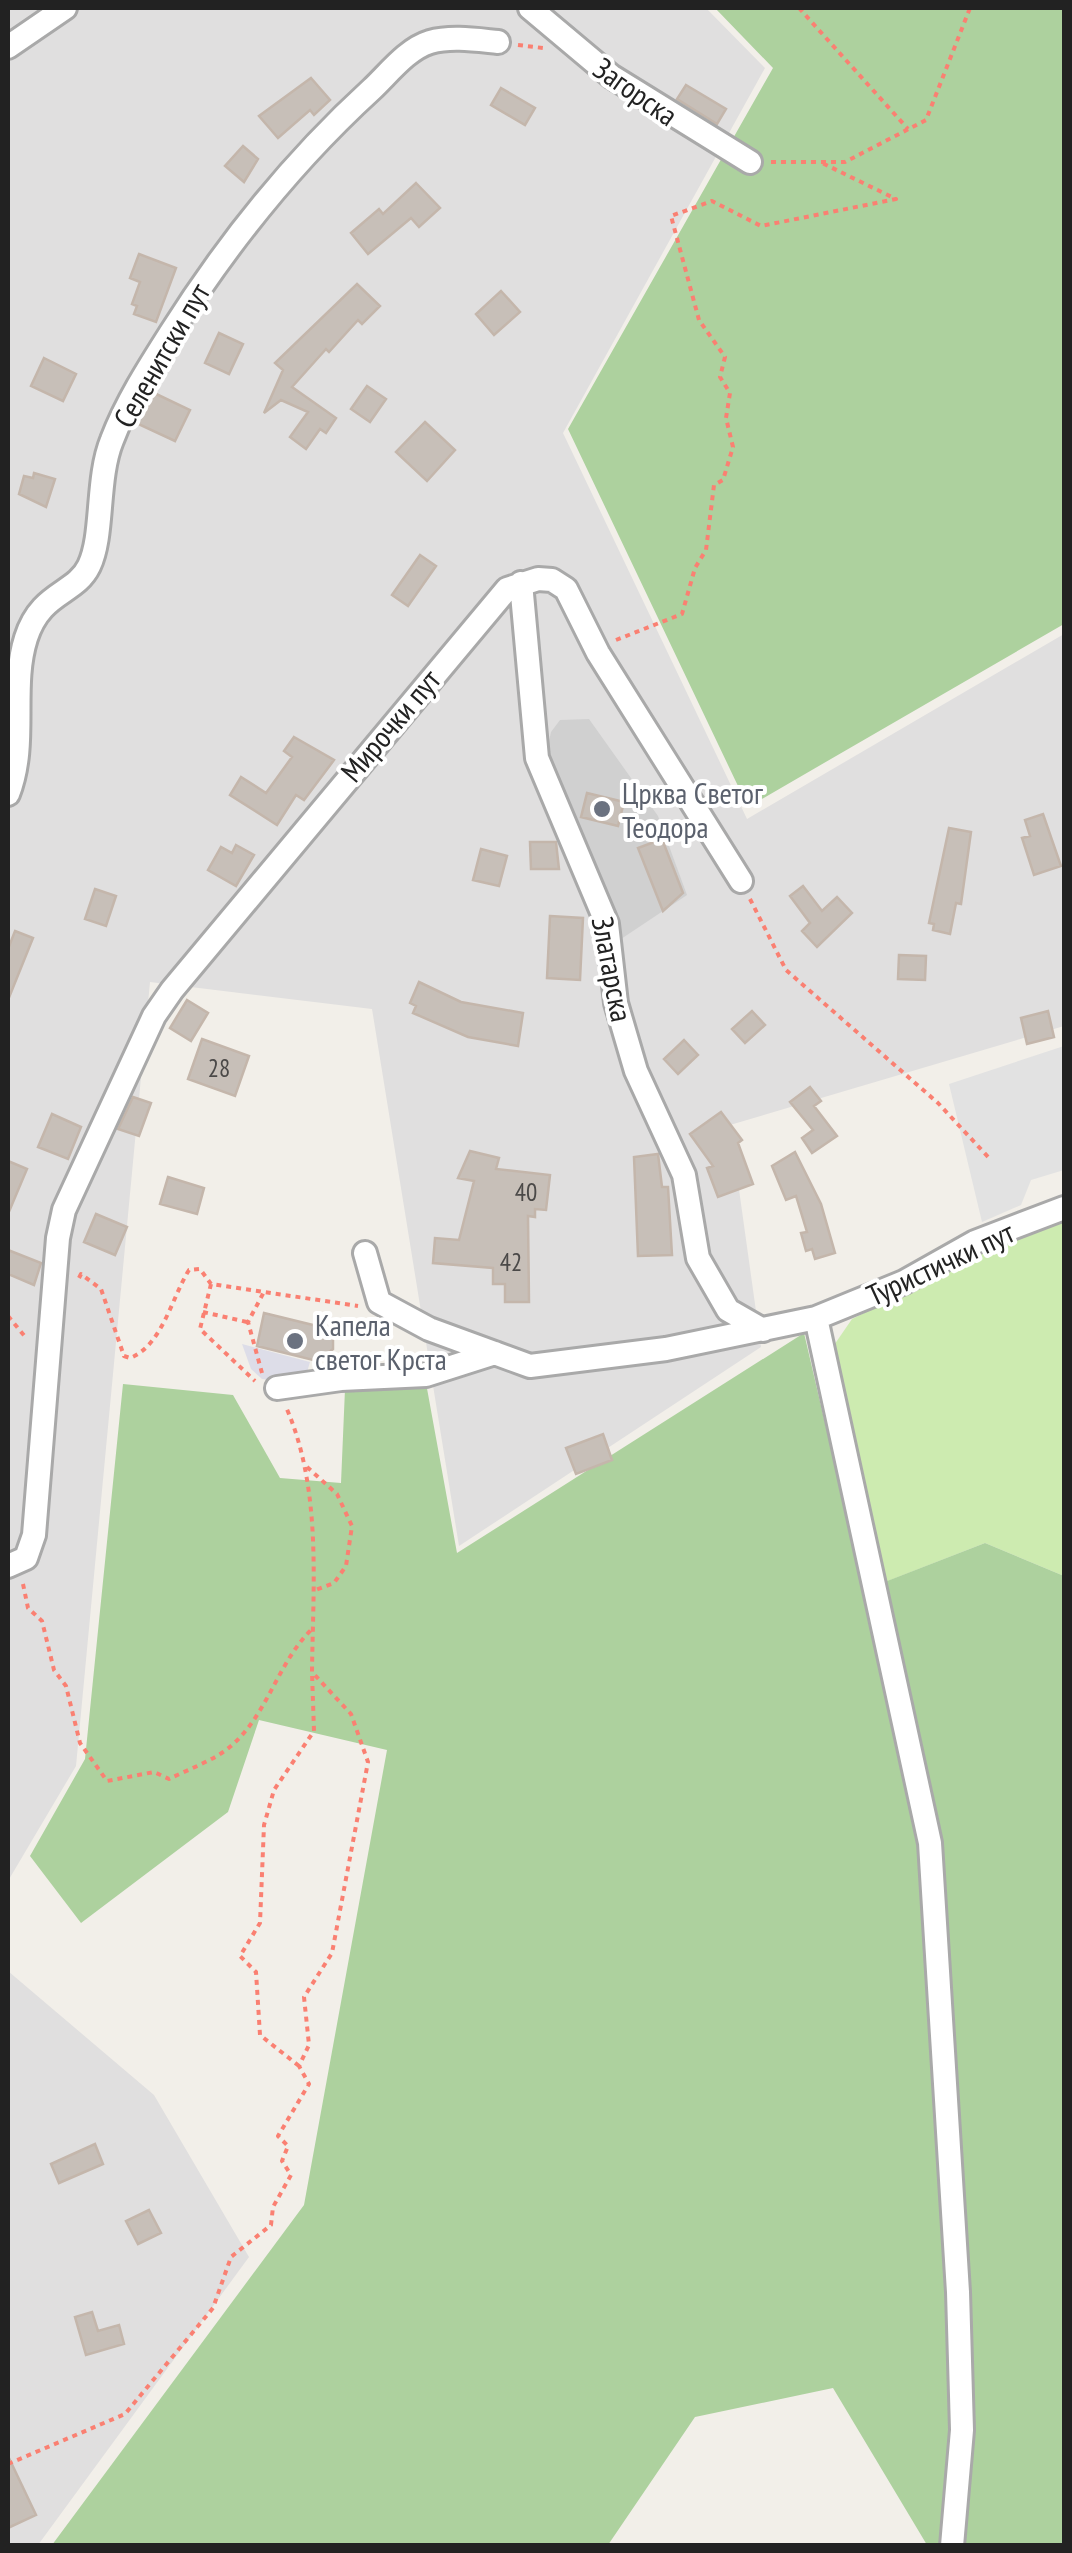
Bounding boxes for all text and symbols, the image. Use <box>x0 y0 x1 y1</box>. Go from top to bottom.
street label: Загорска <box>586 48 686 134</box>
street label: Селенитски пут <box>104 275 218 434</box>
street label: Мирочки пут <box>332 660 449 789</box>
place label: Црква Светог Теодора <box>622 773 763 846</box>
marker: Црква Светог Теодора <box>591 798 613 820</box>
street label: Златарска <box>584 913 642 1025</box>
house number: 28 <box>208 1052 230 1084</box>
house number: 40 <box>515 1176 537 1208</box>
street label: Туристички пут <box>860 1212 1020 1314</box>
house number: 42 <box>500 1246 522 1278</box>
place label: Капела светог Крста <box>315 1305 447 1378</box>
marker: Капела светог Крста <box>284 1330 306 1352</box>

